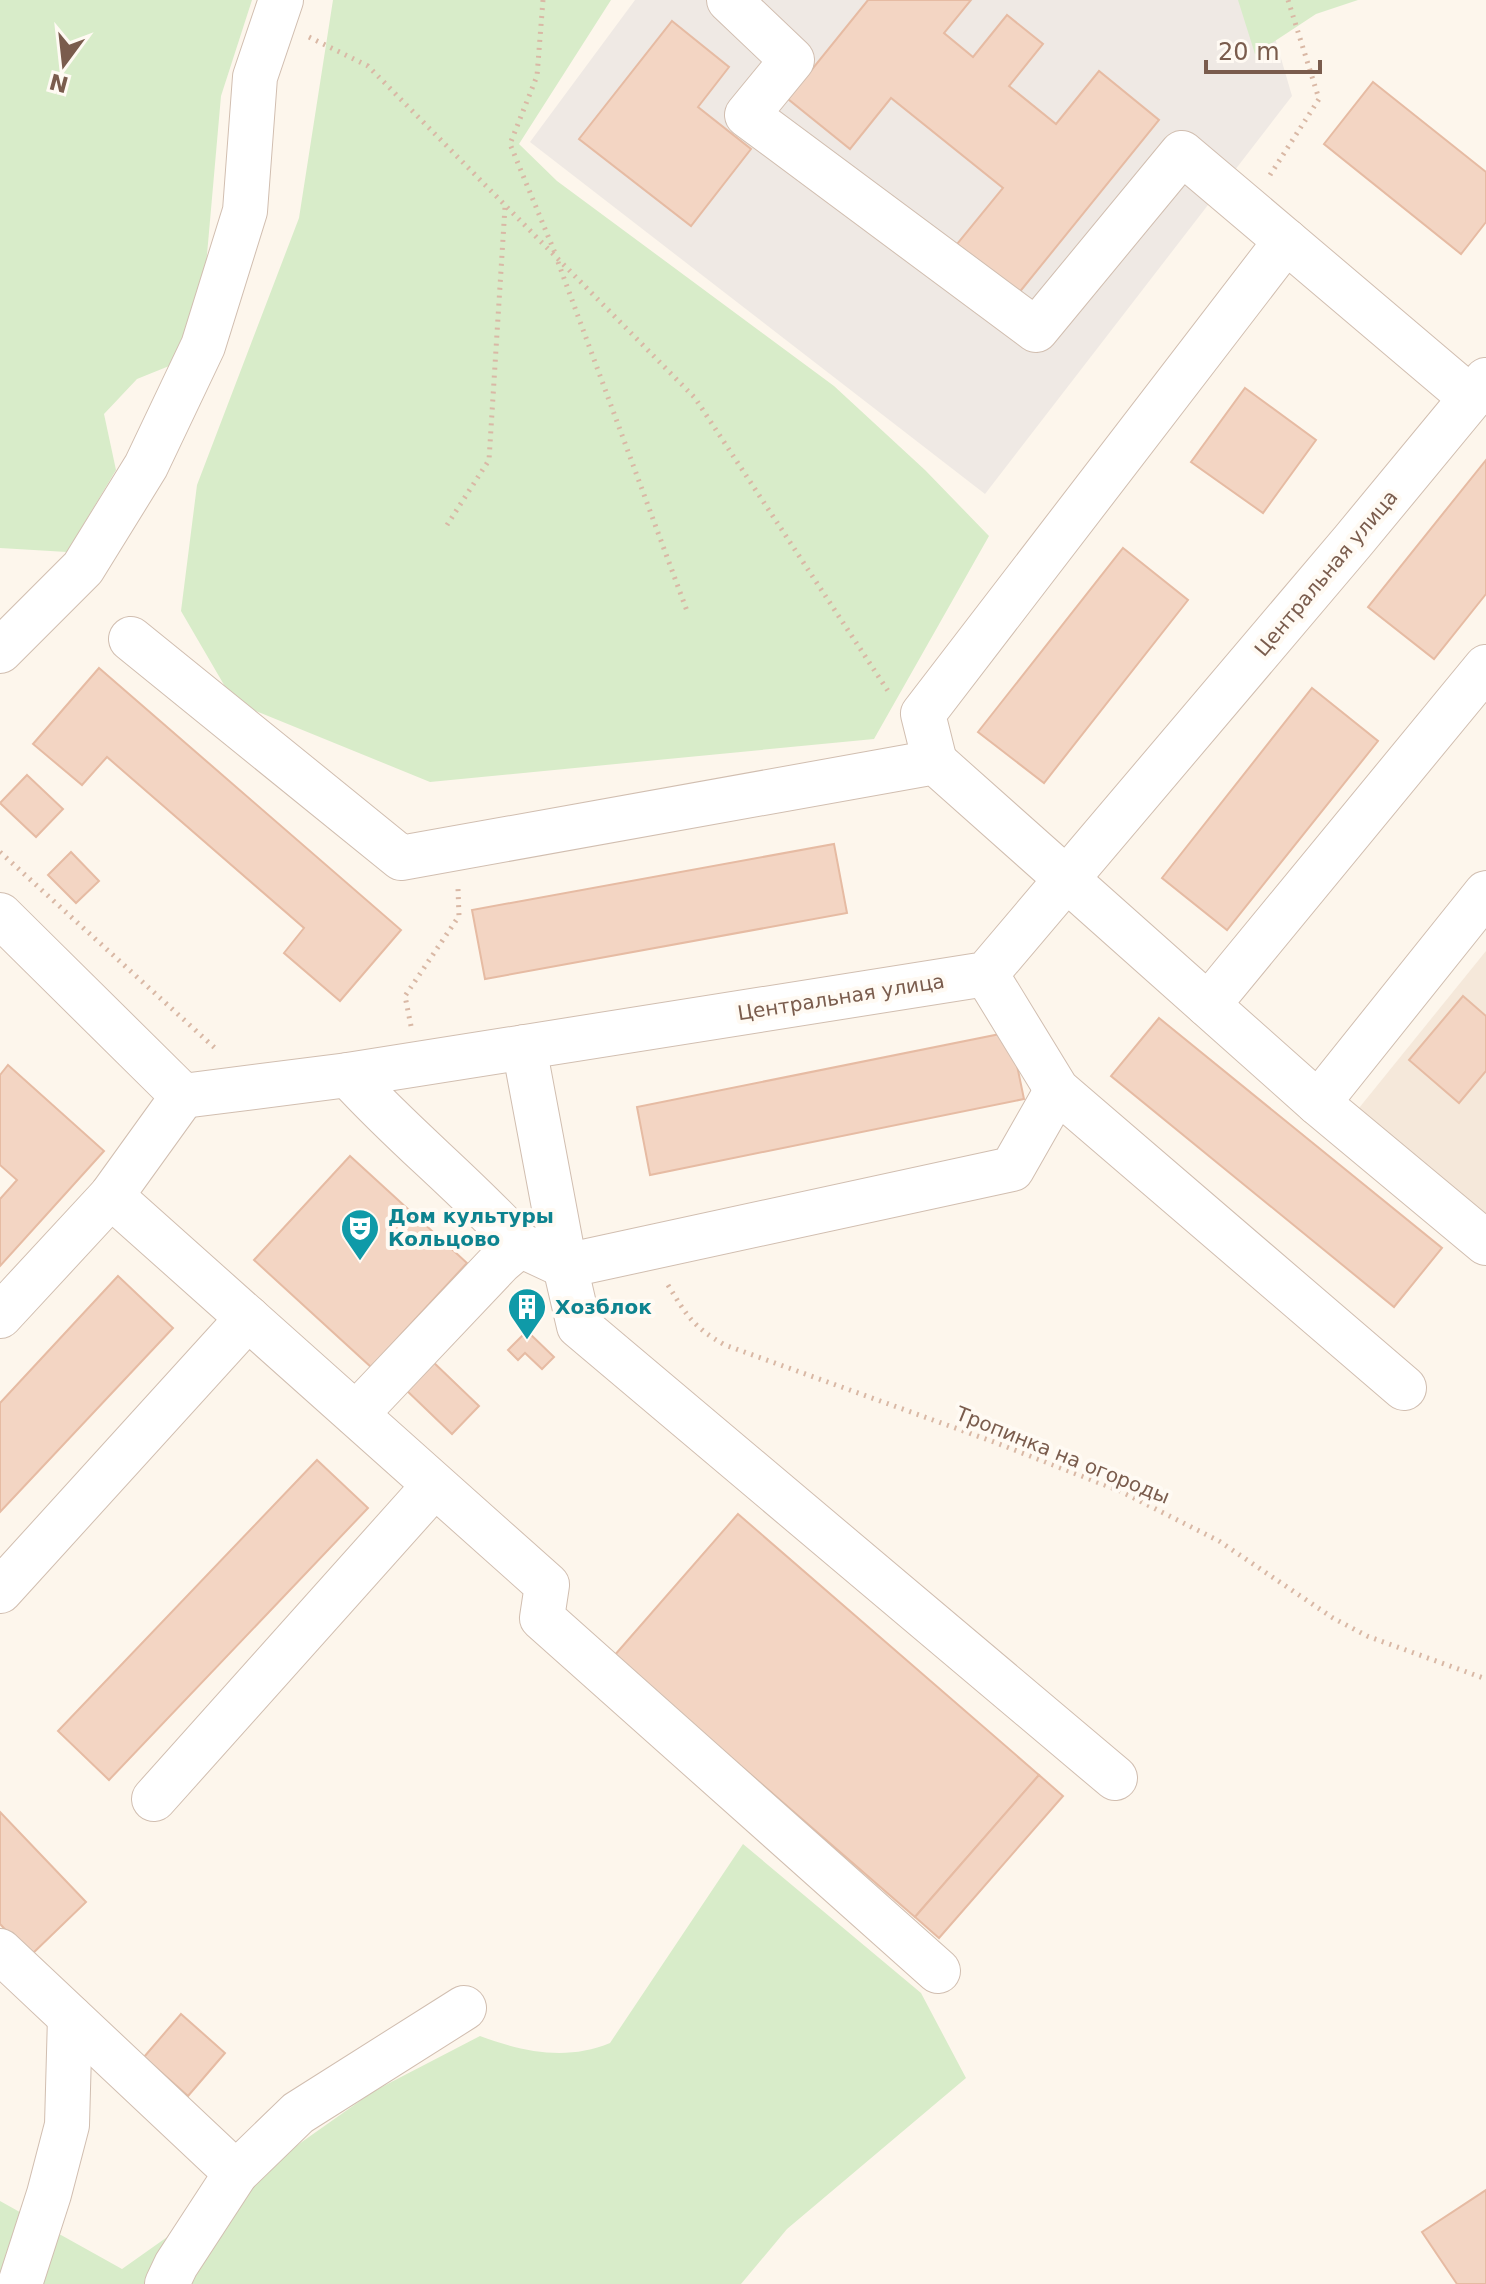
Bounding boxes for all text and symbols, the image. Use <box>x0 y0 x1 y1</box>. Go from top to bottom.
north arrow <box>24 24 104 104</box>
scale bar <box>1206 24 1320 74</box>
text: 20 m <box>1218 38 1280 66</box>
text: N <box>47 68 71 97</box>
street label: Центральная улица <box>1250 485 1402 661</box>
street label: Центральная улица <box>736 969 946 1025</box>
place label: Дом культуры Кольцово <box>388 1204 554 1251</box>
theatre icon: Дом культуры Кольцово <box>339 1207 381 1262</box>
building icon: Хозблок <box>506 1286 548 1341</box>
place label: Хозблок <box>555 1295 652 1319</box>
street label: Тропинка на огороды <box>952 1401 1173 1509</box>

